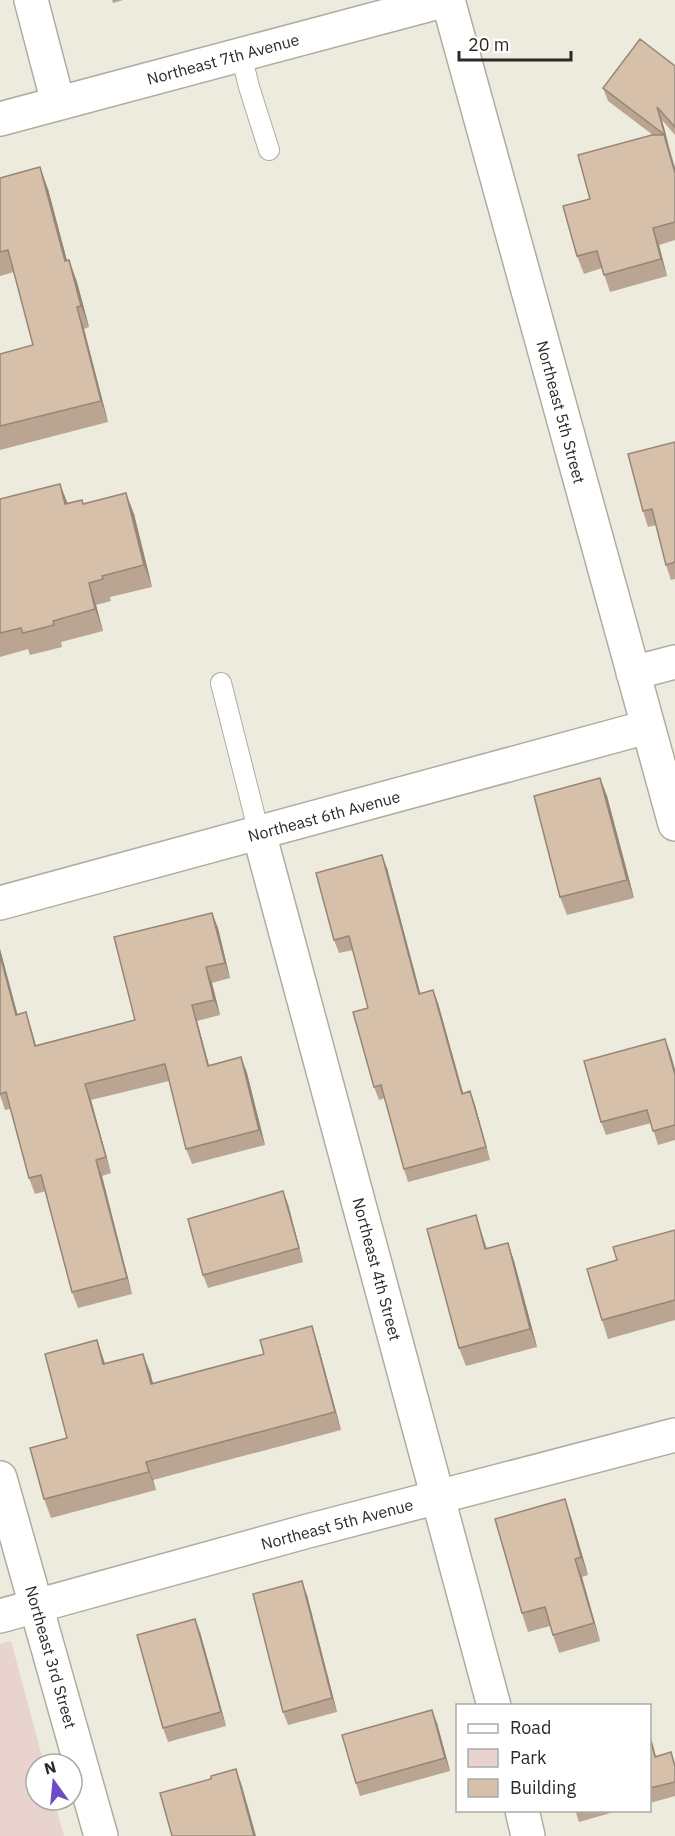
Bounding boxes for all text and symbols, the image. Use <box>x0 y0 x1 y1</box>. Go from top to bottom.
scale bar <box>459 24 572 62</box>
street label: Northeast 7th Avenue <box>145 29 302 89</box>
text: 20 m <box>468 33 510 56</box>
street label: Northeast 5th Street <box>532 338 590 486</box>
street label: Northeast 6th Avenue <box>246 786 403 846</box>
street label: Northeast 4th Street <box>348 1195 406 1343</box>
street label: Northeast 5th Avenue <box>259 1494 416 1554</box>
street label: Northeast 3rd Street <box>21 1583 81 1731</box>
legend <box>456 1704 651 1812</box>
text: Road <box>510 1716 551 1739</box>
text: Park <box>510 1746 547 1769</box>
north arrow <box>24 1752 84 1812</box>
text: N <box>42 1756 58 1779</box>
text: Building <box>510 1776 577 1799</box>

